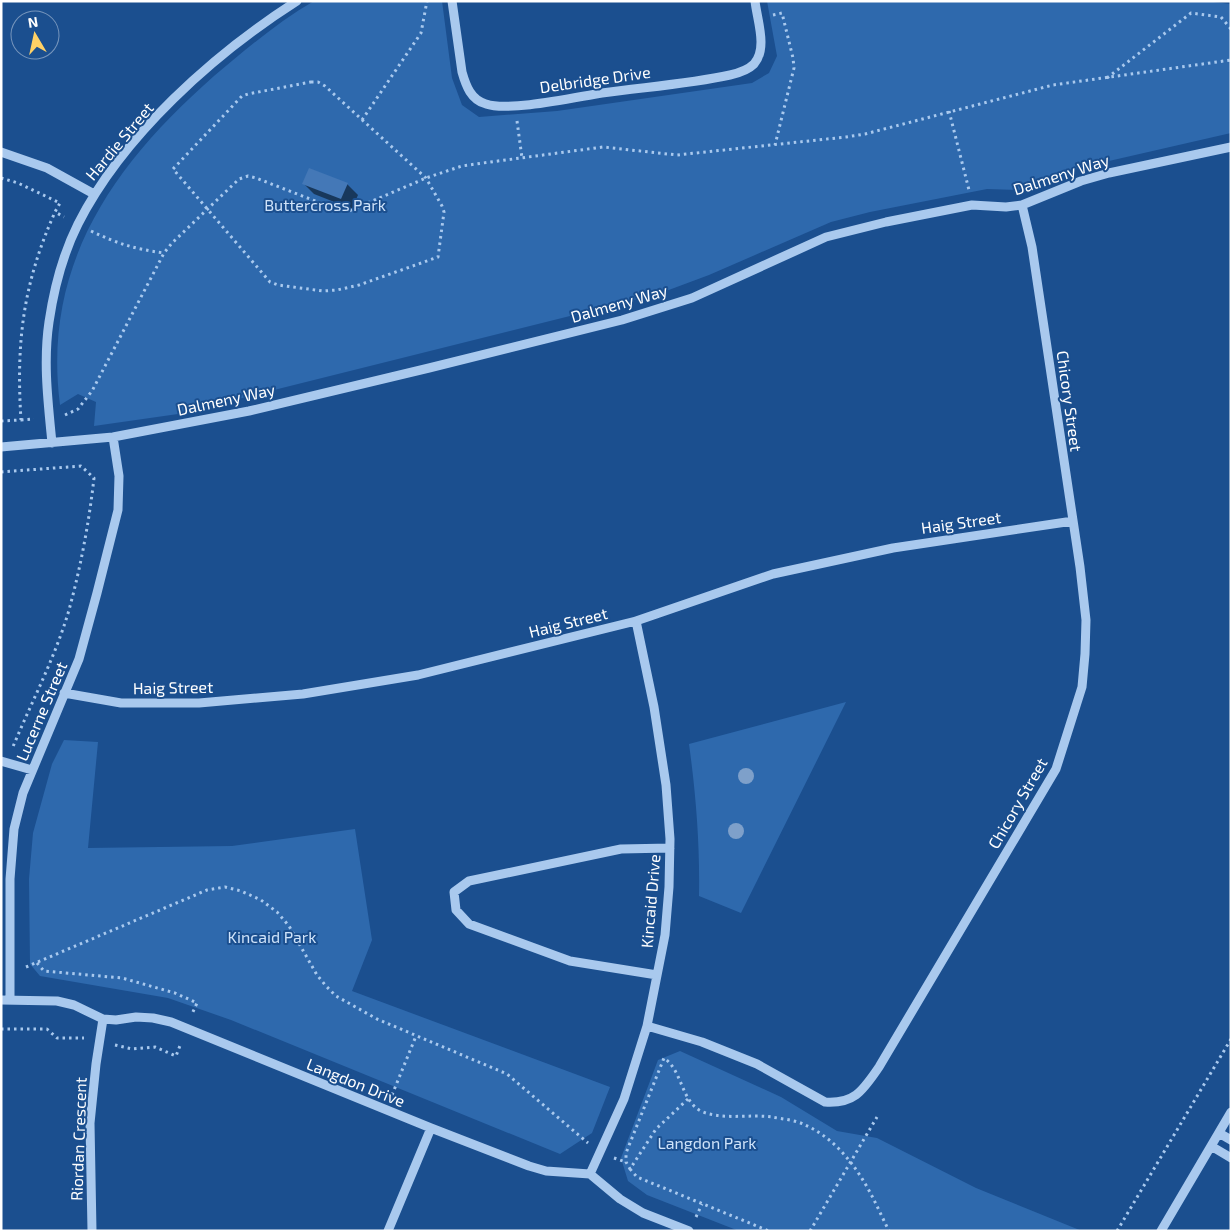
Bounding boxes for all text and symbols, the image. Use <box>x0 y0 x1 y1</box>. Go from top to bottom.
north arrow <box>10 10 60 60</box>
text: N <box>27 12 39 31</box>
street label: Delbridge Drive <box>538 62 652 96</box>
street label: Hardie Street <box>81 98 157 184</box>
street label: Dalmeny Way <box>1011 149 1112 198</box>
park label: Buttercross Park <box>264 195 386 214</box>
street label: Dalmeny Way <box>568 280 670 326</box>
street label: Chicory Street <box>1054 349 1086 453</box>
street label: Dalmeny Way <box>175 379 277 419</box>
street label: Haig Street <box>920 507 1002 537</box>
street label: Haig Street <box>527 603 609 641</box>
street label: Lucerne Street <box>12 659 70 763</box>
street label: Haig Street <box>133 677 213 697</box>
street label: Chicory Street <box>983 754 1051 852</box>
street label: Kincaid Drive <box>636 853 664 949</box>
park label: Kincaid Park <box>228 927 316 946</box>
street label: Langdon Drive <box>304 1054 408 1110</box>
street label: Riordan Crescent <box>66 1077 90 1201</box>
park label: Langdon Park <box>657 1133 757 1152</box>

